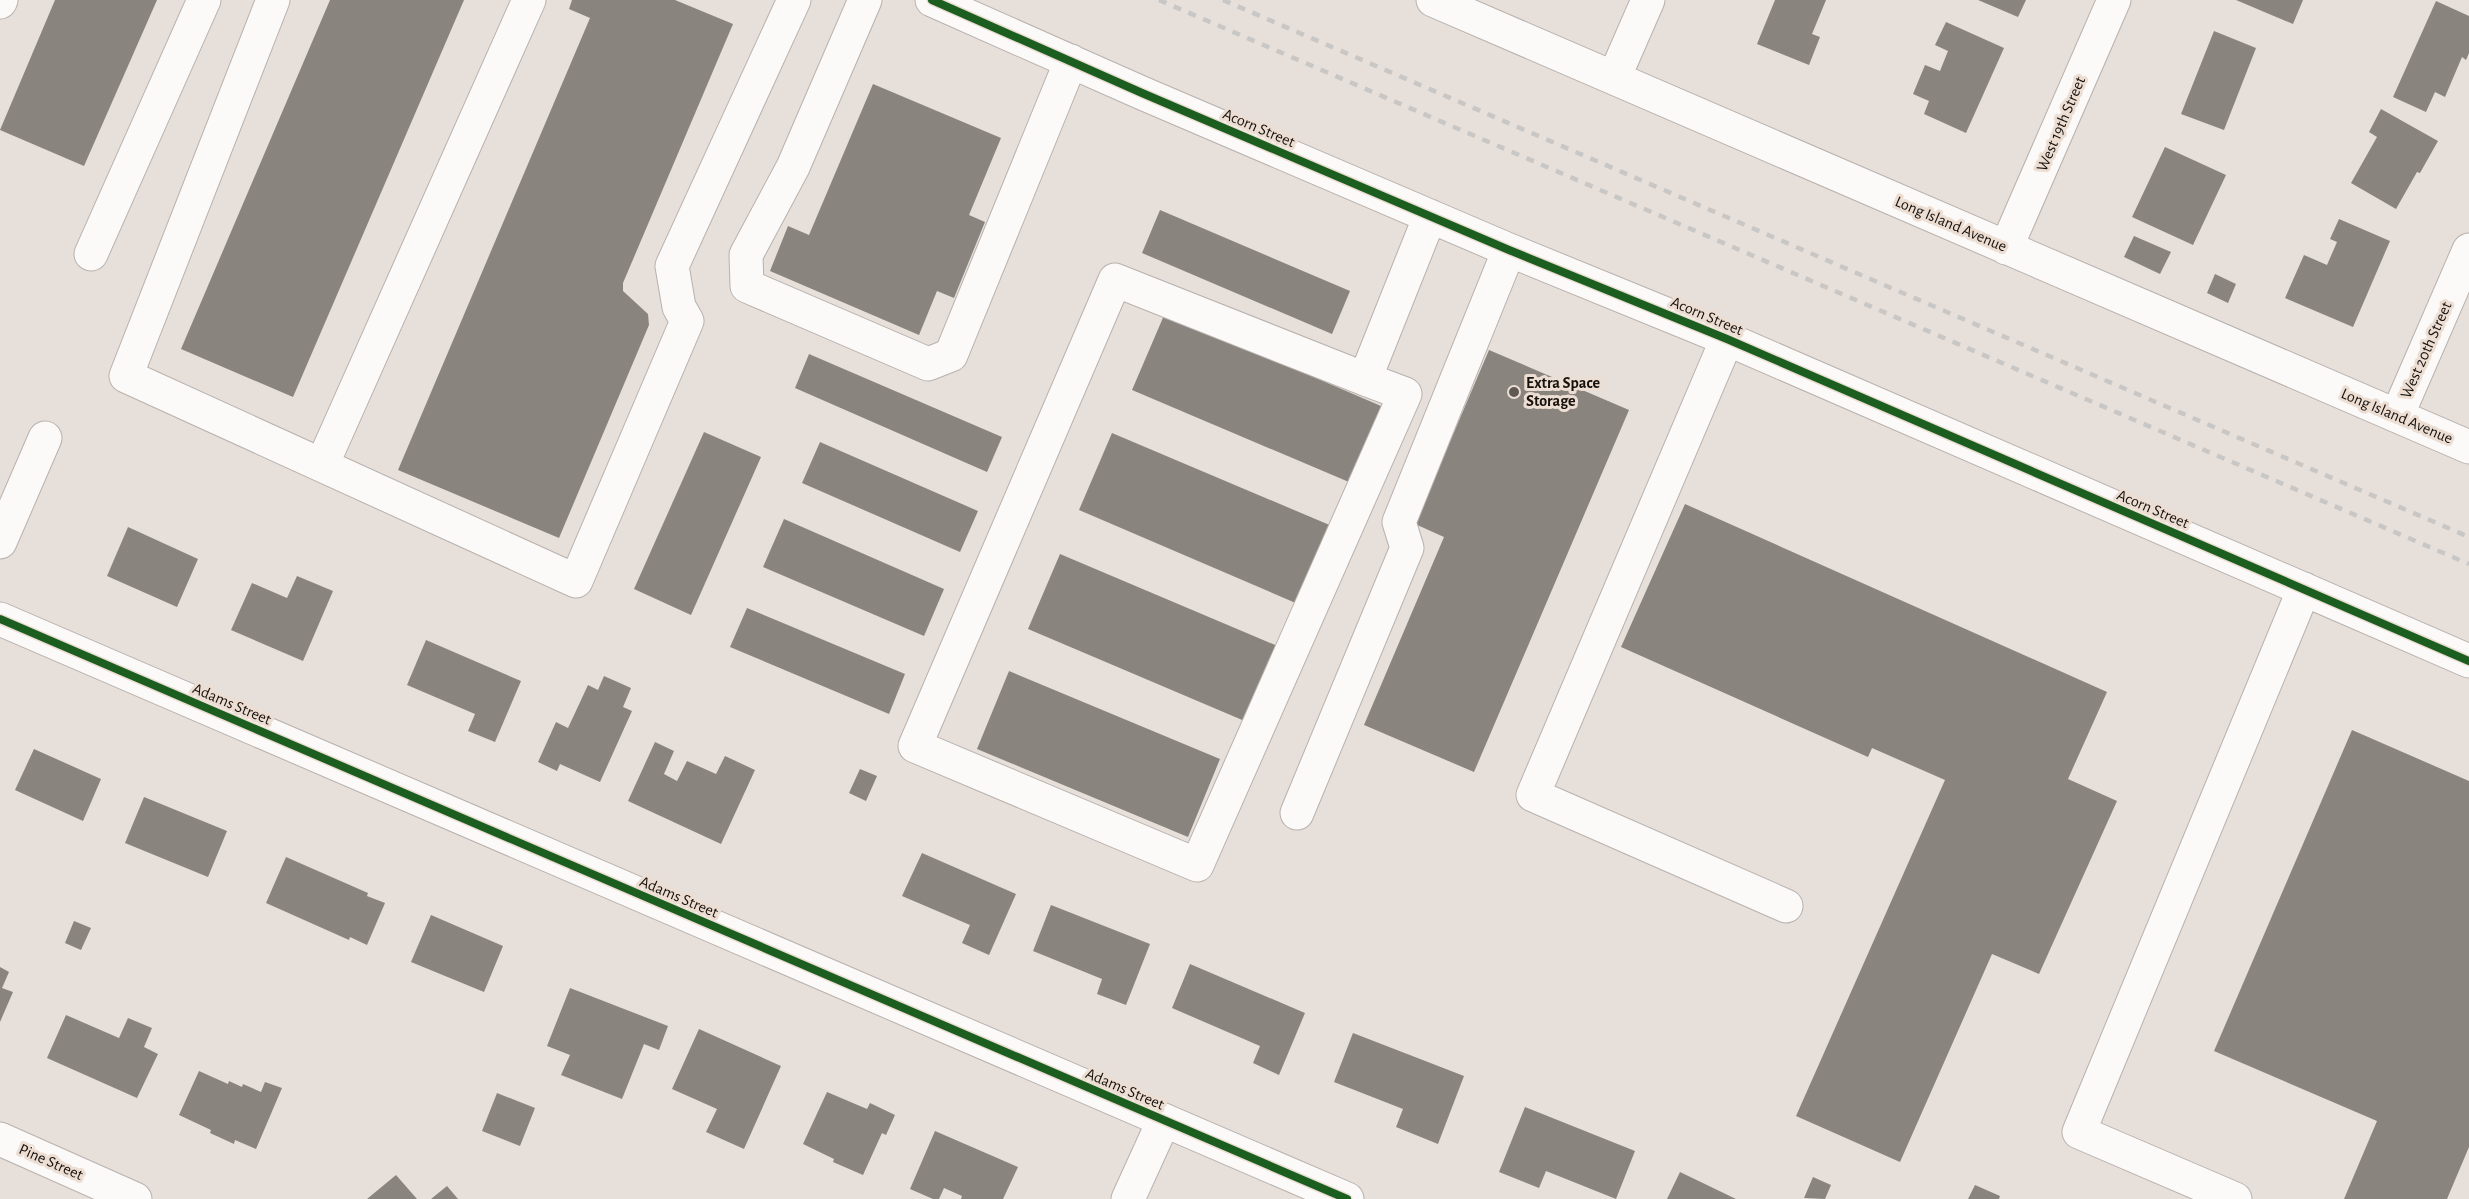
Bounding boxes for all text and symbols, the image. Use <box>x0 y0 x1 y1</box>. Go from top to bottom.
street label: West 19th Street <box>2034 74 2088 174</box>
street label: Acorn Street <box>1221 106 1297 150</box>
street label: Long Island Avenue <box>1893 193 2009 255</box>
street label: Acorn Street <box>1669 294 1745 338</box>
street label: West 20th Street <box>2398 299 2454 401</box>
place label: Extra Space Storage <box>1526 375 1601 409</box>
marker: Extra Space Storage <box>1507 385 1521 399</box>
street label: Long Island Avenue <box>2339 385 2455 447</box>
street label: Acorn Street <box>2115 487 2191 531</box>
street label: Adams Street <box>190 680 274 728</box>
street label: Adams Street <box>637 873 721 921</box>
street label: Adams Street <box>1083 1065 1167 1113</box>
street label: Pine Street <box>17 1141 85 1183</box>

